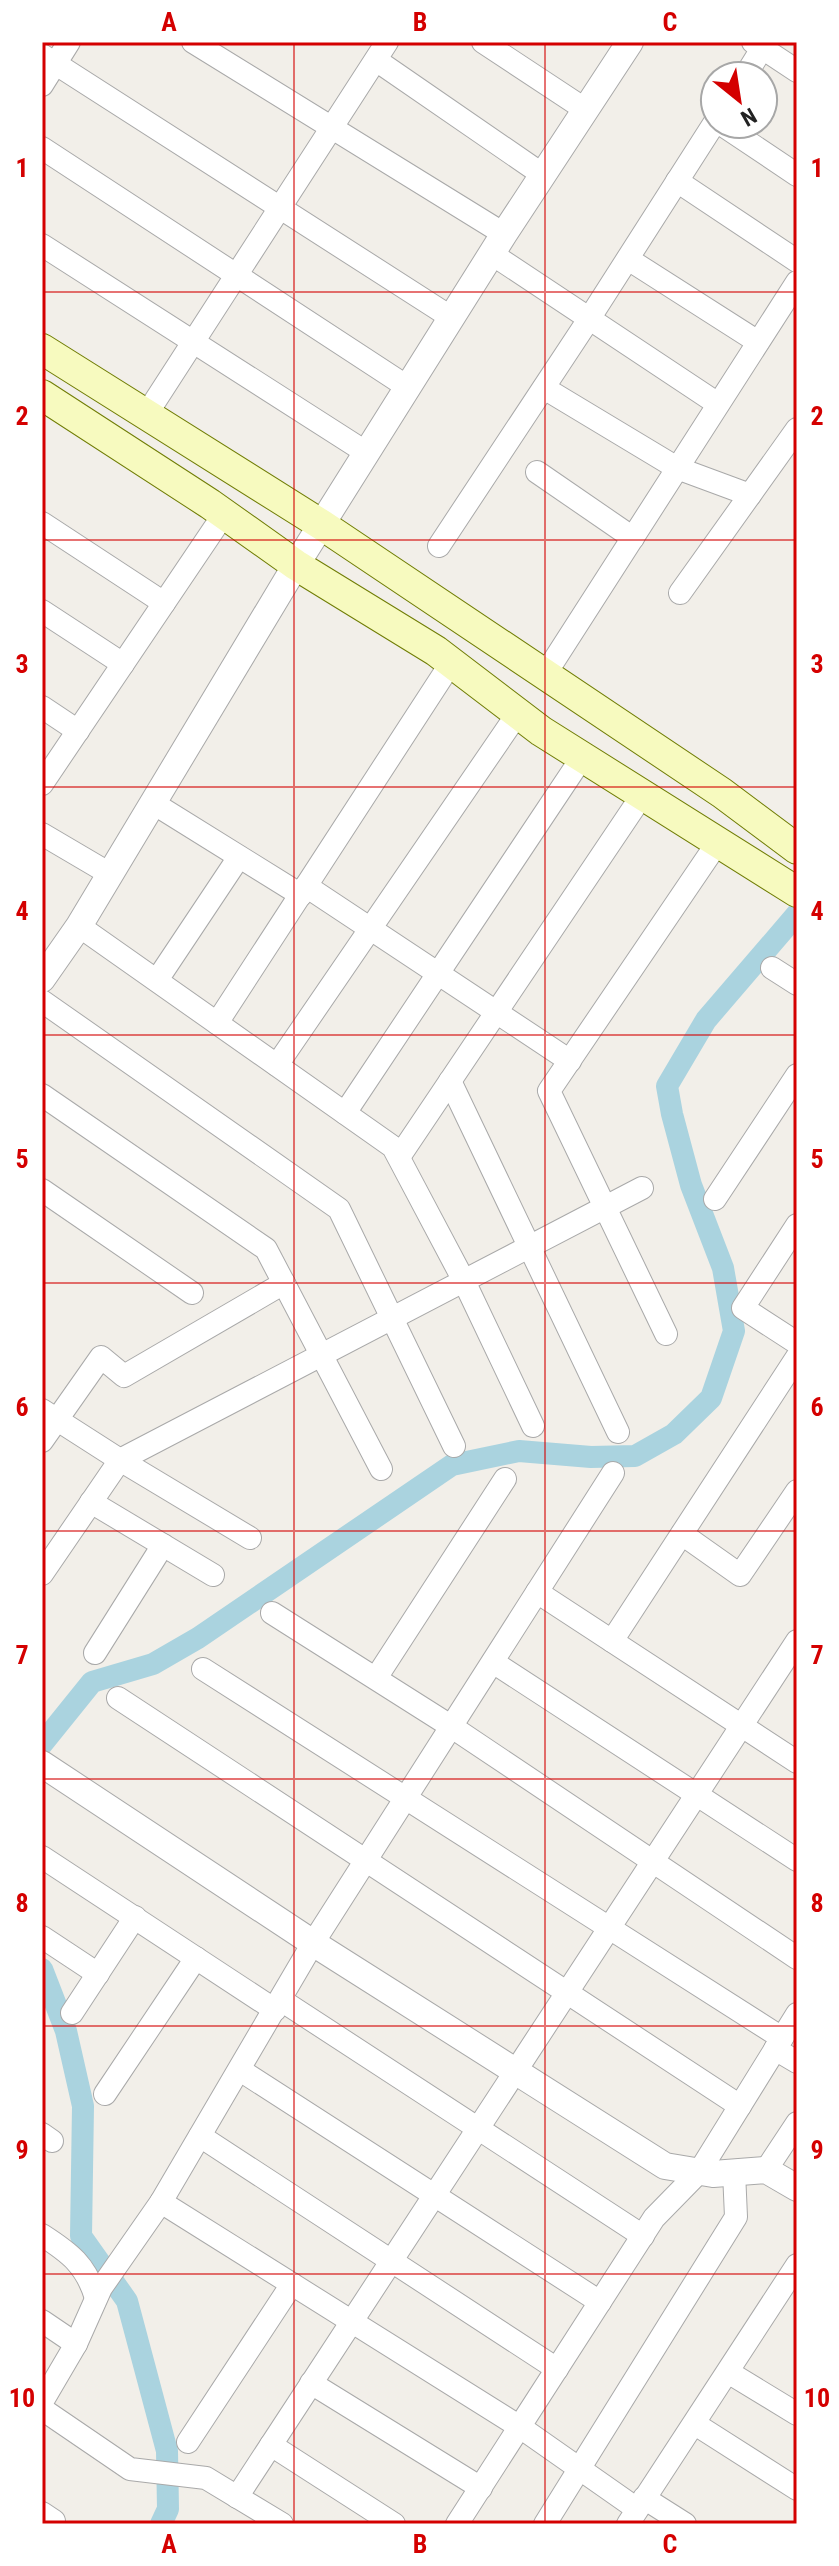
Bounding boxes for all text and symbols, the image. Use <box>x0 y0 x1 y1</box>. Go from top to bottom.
text: A <box>161 7 177 37</box>
text: B <box>413 7 427 37</box>
text: C <box>663 7 678 37</box>
north arrow <box>699 60 779 140</box>
text: N <box>737 103 761 131</box>
text: 1 <box>15 153 29 183</box>
text: 1 <box>810 153 824 183</box>
text: 2 <box>15 401 29 431</box>
text: 2 <box>810 401 824 431</box>
text: 3 <box>15 649 29 679</box>
text: 3 <box>810 649 824 679</box>
text: 4 <box>15 896 29 926</box>
text: 4 <box>810 896 824 926</box>
text: 5 <box>15 1144 29 1174</box>
text: 5 <box>810 1144 824 1174</box>
text: 6 <box>15 1392 29 1422</box>
text: 6 <box>810 1392 824 1422</box>
text: 7 <box>15 1640 29 1670</box>
text: 7 <box>810 1640 824 1670</box>
text: 8 <box>15 1888 29 1918</box>
text: 8 <box>810 1888 824 1918</box>
text: 9 <box>15 2135 29 2165</box>
text: 9 <box>810 2135 824 2165</box>
text: 10 <box>9 2383 35 2413</box>
text: 10 <box>804 2383 830 2413</box>
text: A <box>161 2529 177 2559</box>
text: B <box>413 2529 427 2559</box>
text: C <box>663 2529 678 2559</box>

